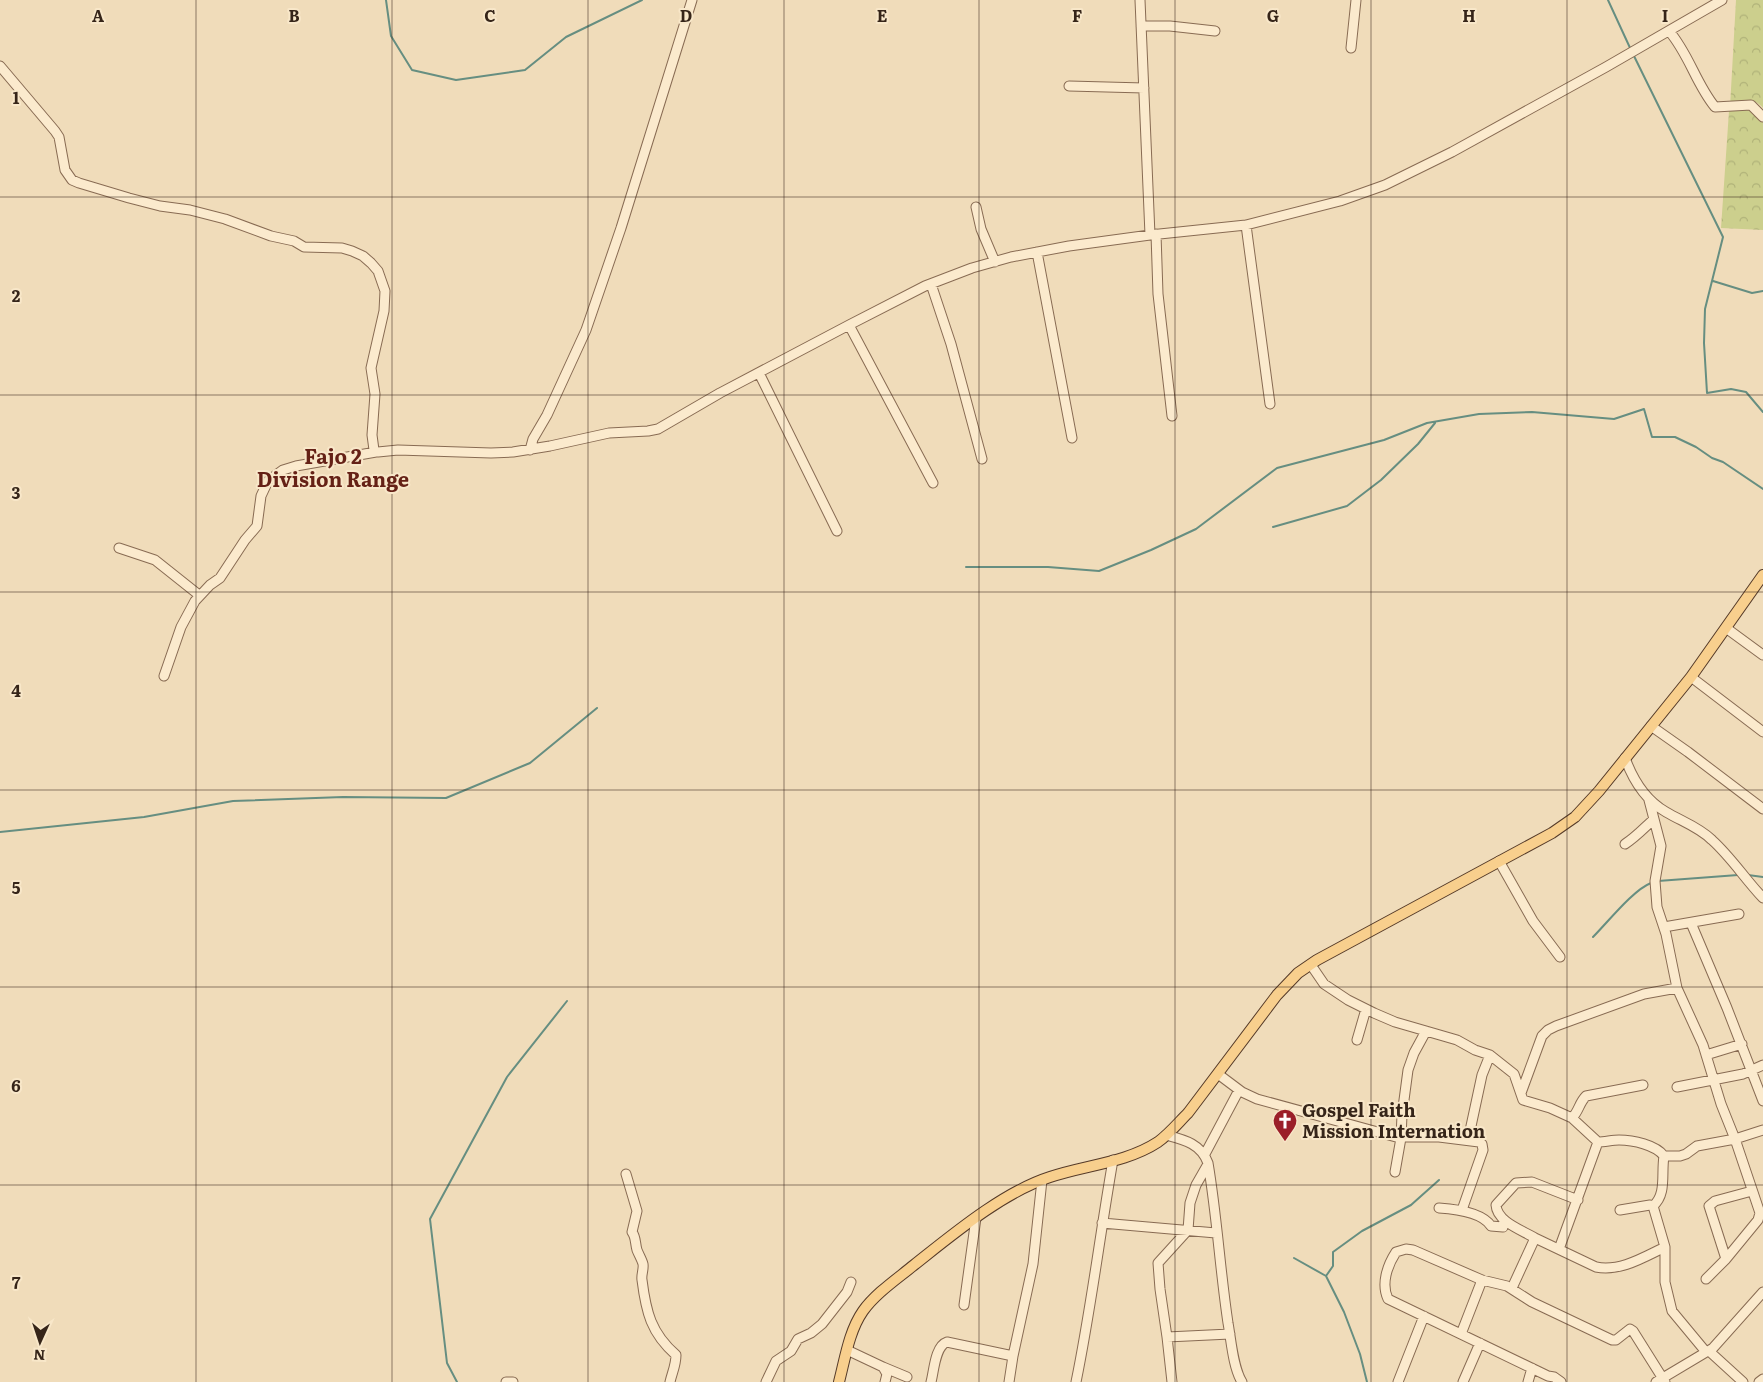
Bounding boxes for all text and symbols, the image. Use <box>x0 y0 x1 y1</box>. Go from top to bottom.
text: A <box>92 3 104 27</box>
text: B <box>288 3 300 27</box>
text: C <box>484 3 496 27</box>
text: D <box>680 3 692 27</box>
text: E <box>877 3 888 27</box>
text: F <box>1072 3 1082 27</box>
text: G <box>1267 3 1279 27</box>
text: H <box>1462 3 1476 27</box>
text: I <box>1662 3 1668 27</box>
text: 1 <box>13 85 20 109</box>
text: 2 <box>12 283 21 307</box>
district label: Fajo 2 Division Range <box>257 440 409 493</box>
text: 3 <box>12 480 21 504</box>
text: 4 <box>11 678 21 702</box>
text: 5 <box>12 875 21 899</box>
text: 6 <box>11 1073 21 1097</box>
place label: Gospel Faith Mission Internation <box>1302 1096 1486 1144</box>
church icon: Gospel Faith Mission Internation <box>1272 1108 1298 1142</box>
text: 7 <box>12 1270 21 1294</box>
north arrow <box>15 1317 65 1367</box>
text: N <box>33 1346 46 1366</box>

